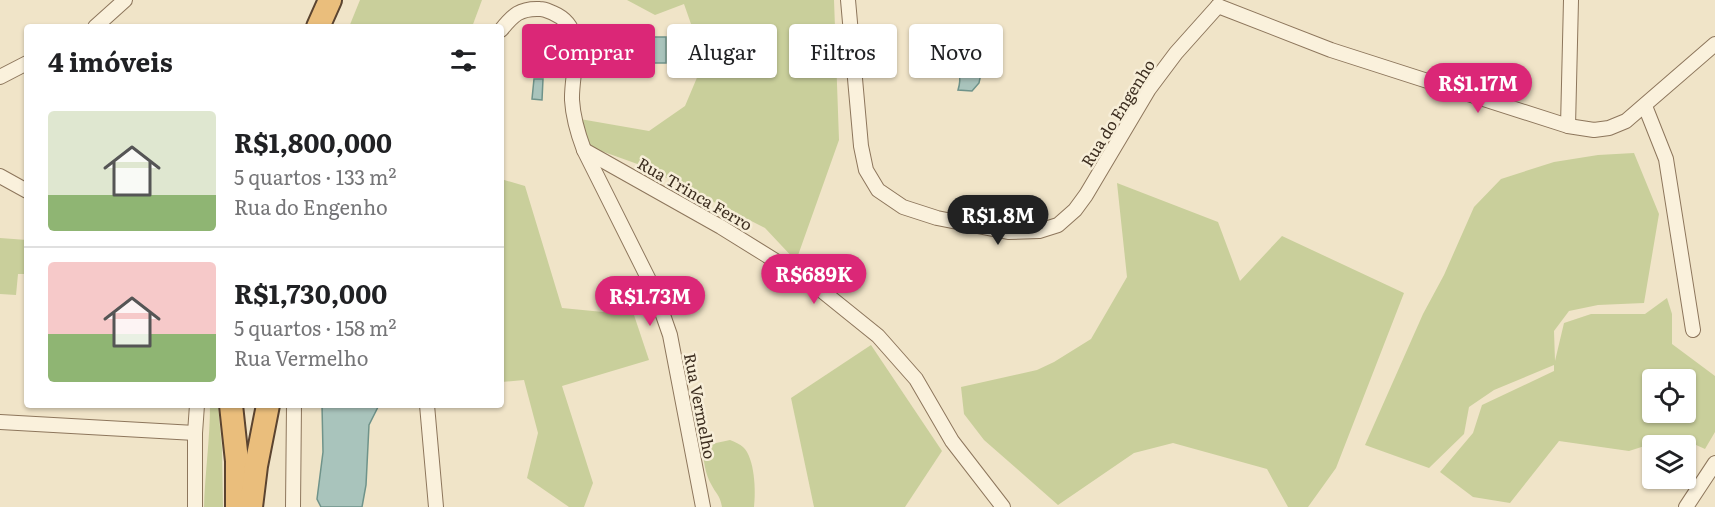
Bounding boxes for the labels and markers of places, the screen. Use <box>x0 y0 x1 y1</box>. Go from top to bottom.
pin: R$1.17M <box>1423 63 1533 114</box>
pin: R$1.8M <box>949 195 1047 246</box>
pin: R$689K <box>765 254 863 305</box>
pin: R$1.73M <box>595 276 705 327</box>

